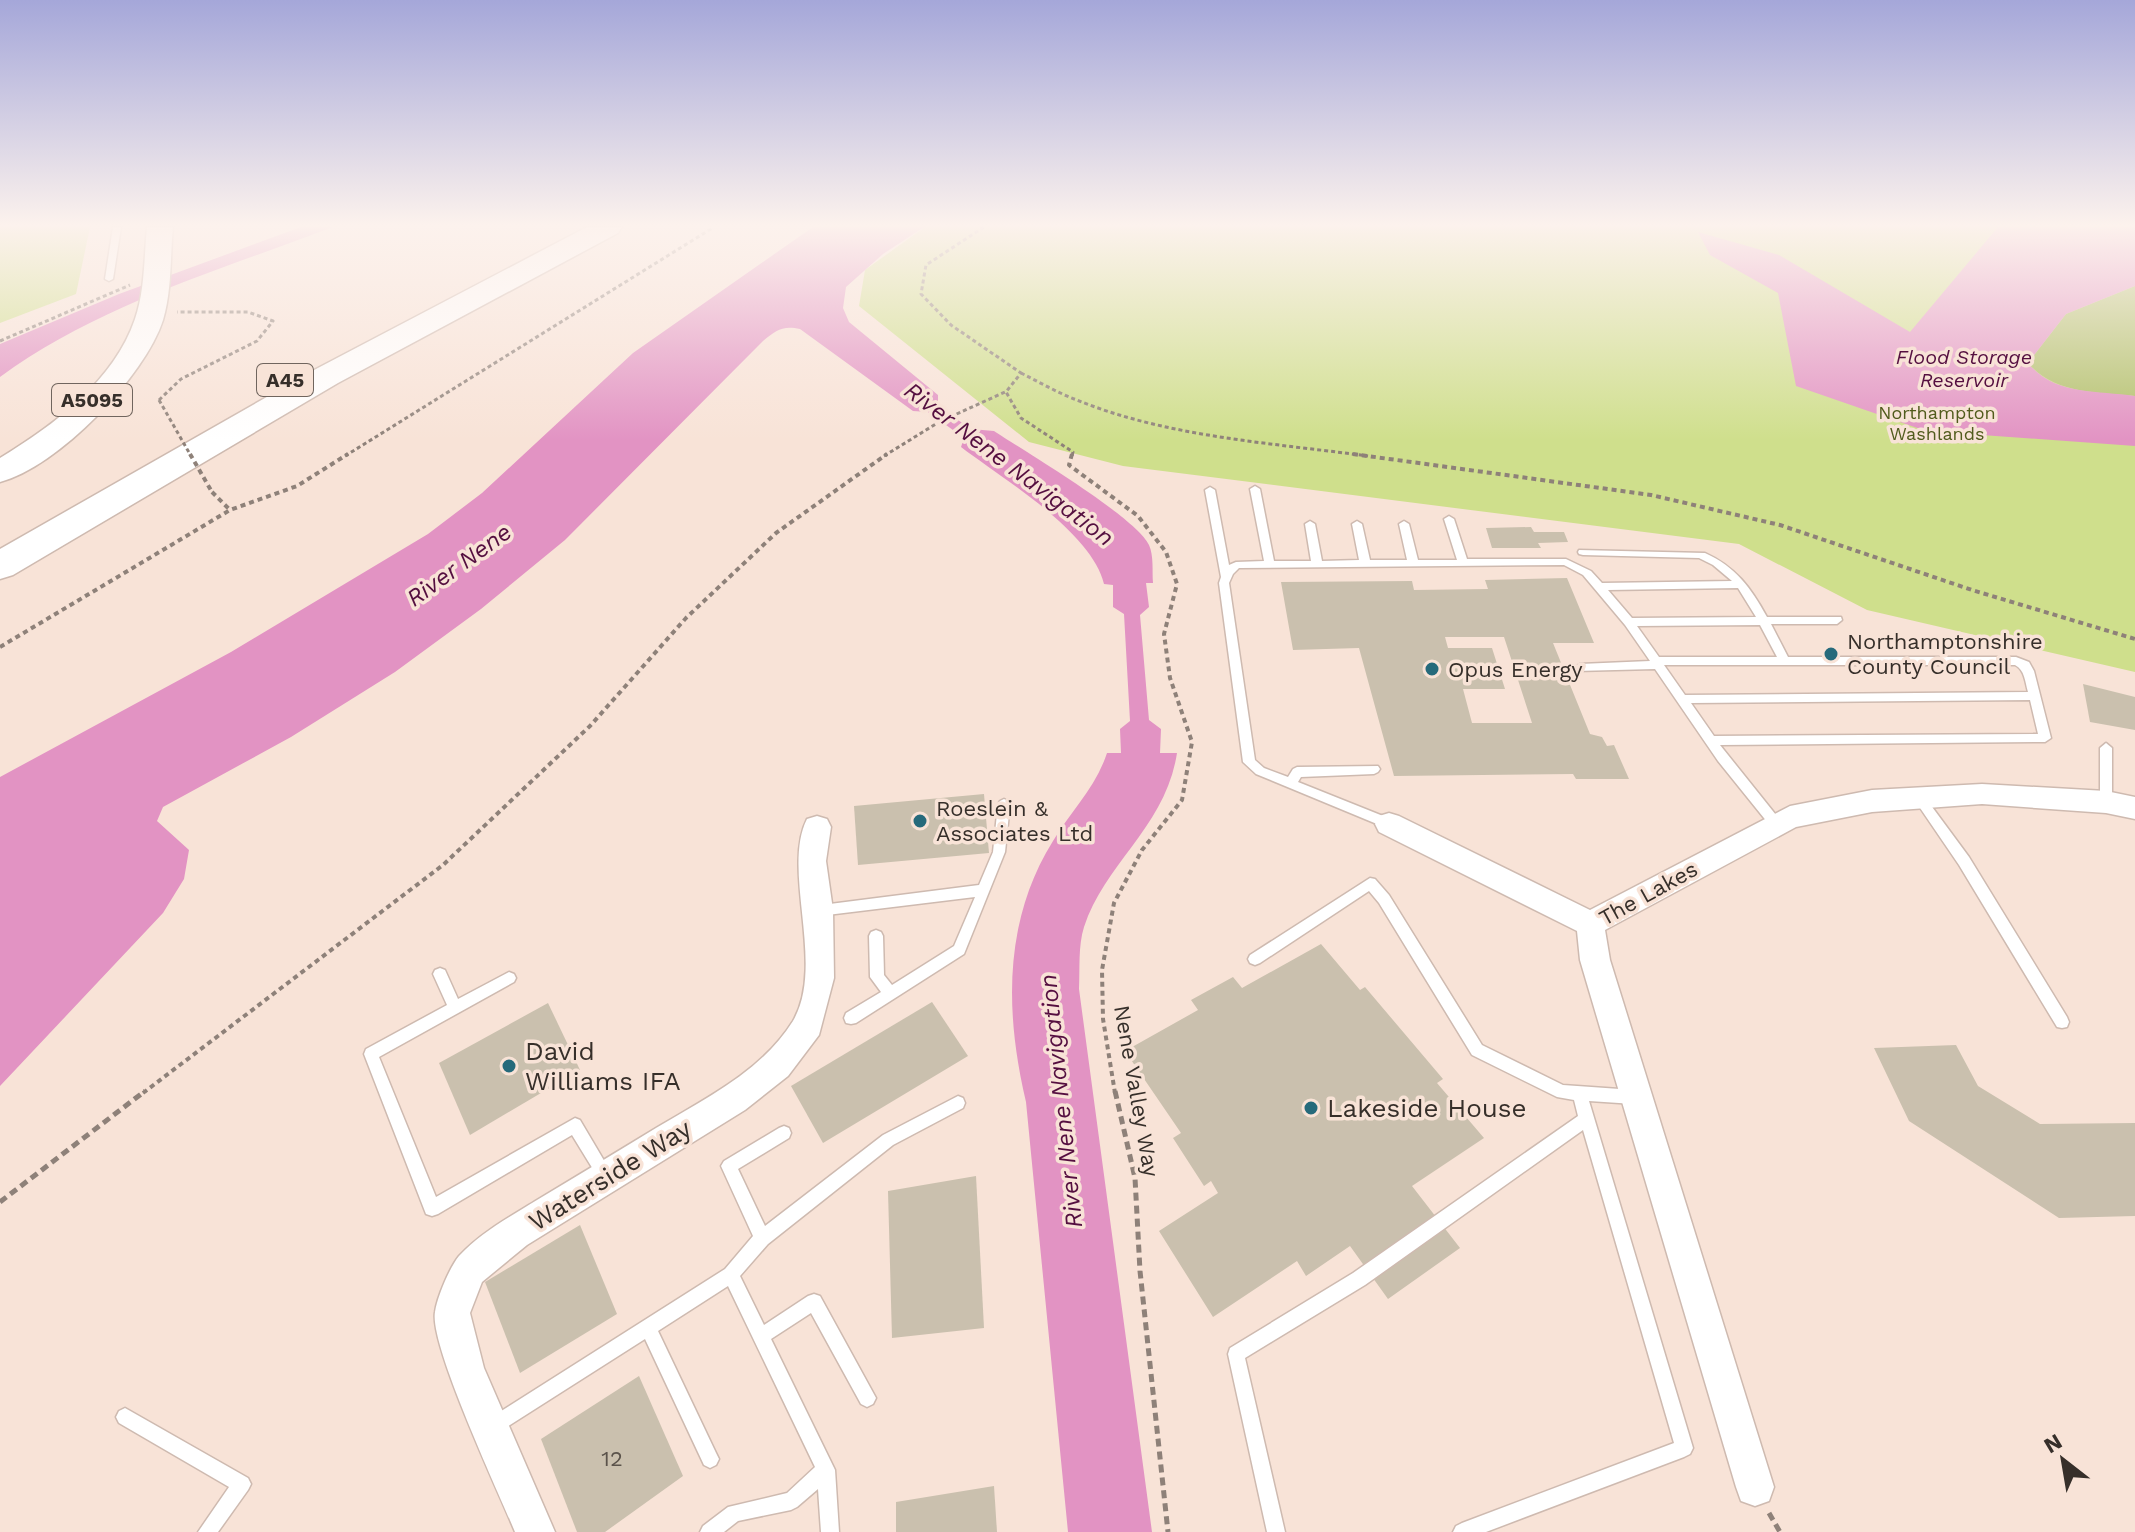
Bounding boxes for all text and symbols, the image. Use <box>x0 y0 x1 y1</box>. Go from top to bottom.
water label: Flood Storage Reservoir <box>1896 345 2032 392</box>
road number: A45 <box>257 364 313 396</box>
water label: River Nene Navigation <box>899 376 1119 552</box>
road number: A5095 <box>52 384 132 416</box>
park label: Northampton Washlands <box>1878 402 1996 444</box>
water label: River Nene <box>401 518 517 612</box>
place label: Northamptonshire County Council <box>1847 629 2043 679</box>
marker: Northamptonshire County Council <box>1822 645 1840 663</box>
place label: Opus Energy <box>1448 657 1583 682</box>
marker: Opus Energy <box>1423 660 1441 678</box>
place label: Roeslein & Associates Ltd <box>936 796 1093 846</box>
marker: Roeslein & Associates Ltd <box>911 812 929 830</box>
street label: The Lakes <box>1595 856 1702 931</box>
water label: River Nene Navigation <box>1034 973 1088 1229</box>
street label: Nene Valley Way <box>1109 1003 1164 1180</box>
place label: David Williams IFA <box>525 1036 681 1096</box>
marker: David Williams IFA <box>500 1057 518 1075</box>
place label: Lakeside House <box>1327 1093 1527 1123</box>
marker: Lakeside House <box>1302 1099 1320 1117</box>
street label: Waterside Way <box>523 1113 697 1237</box>
north arrow <box>2023 1420 2103 1500</box>
text: N <box>2040 1428 2066 1458</box>
house number: 12 <box>601 1446 623 1471</box>

